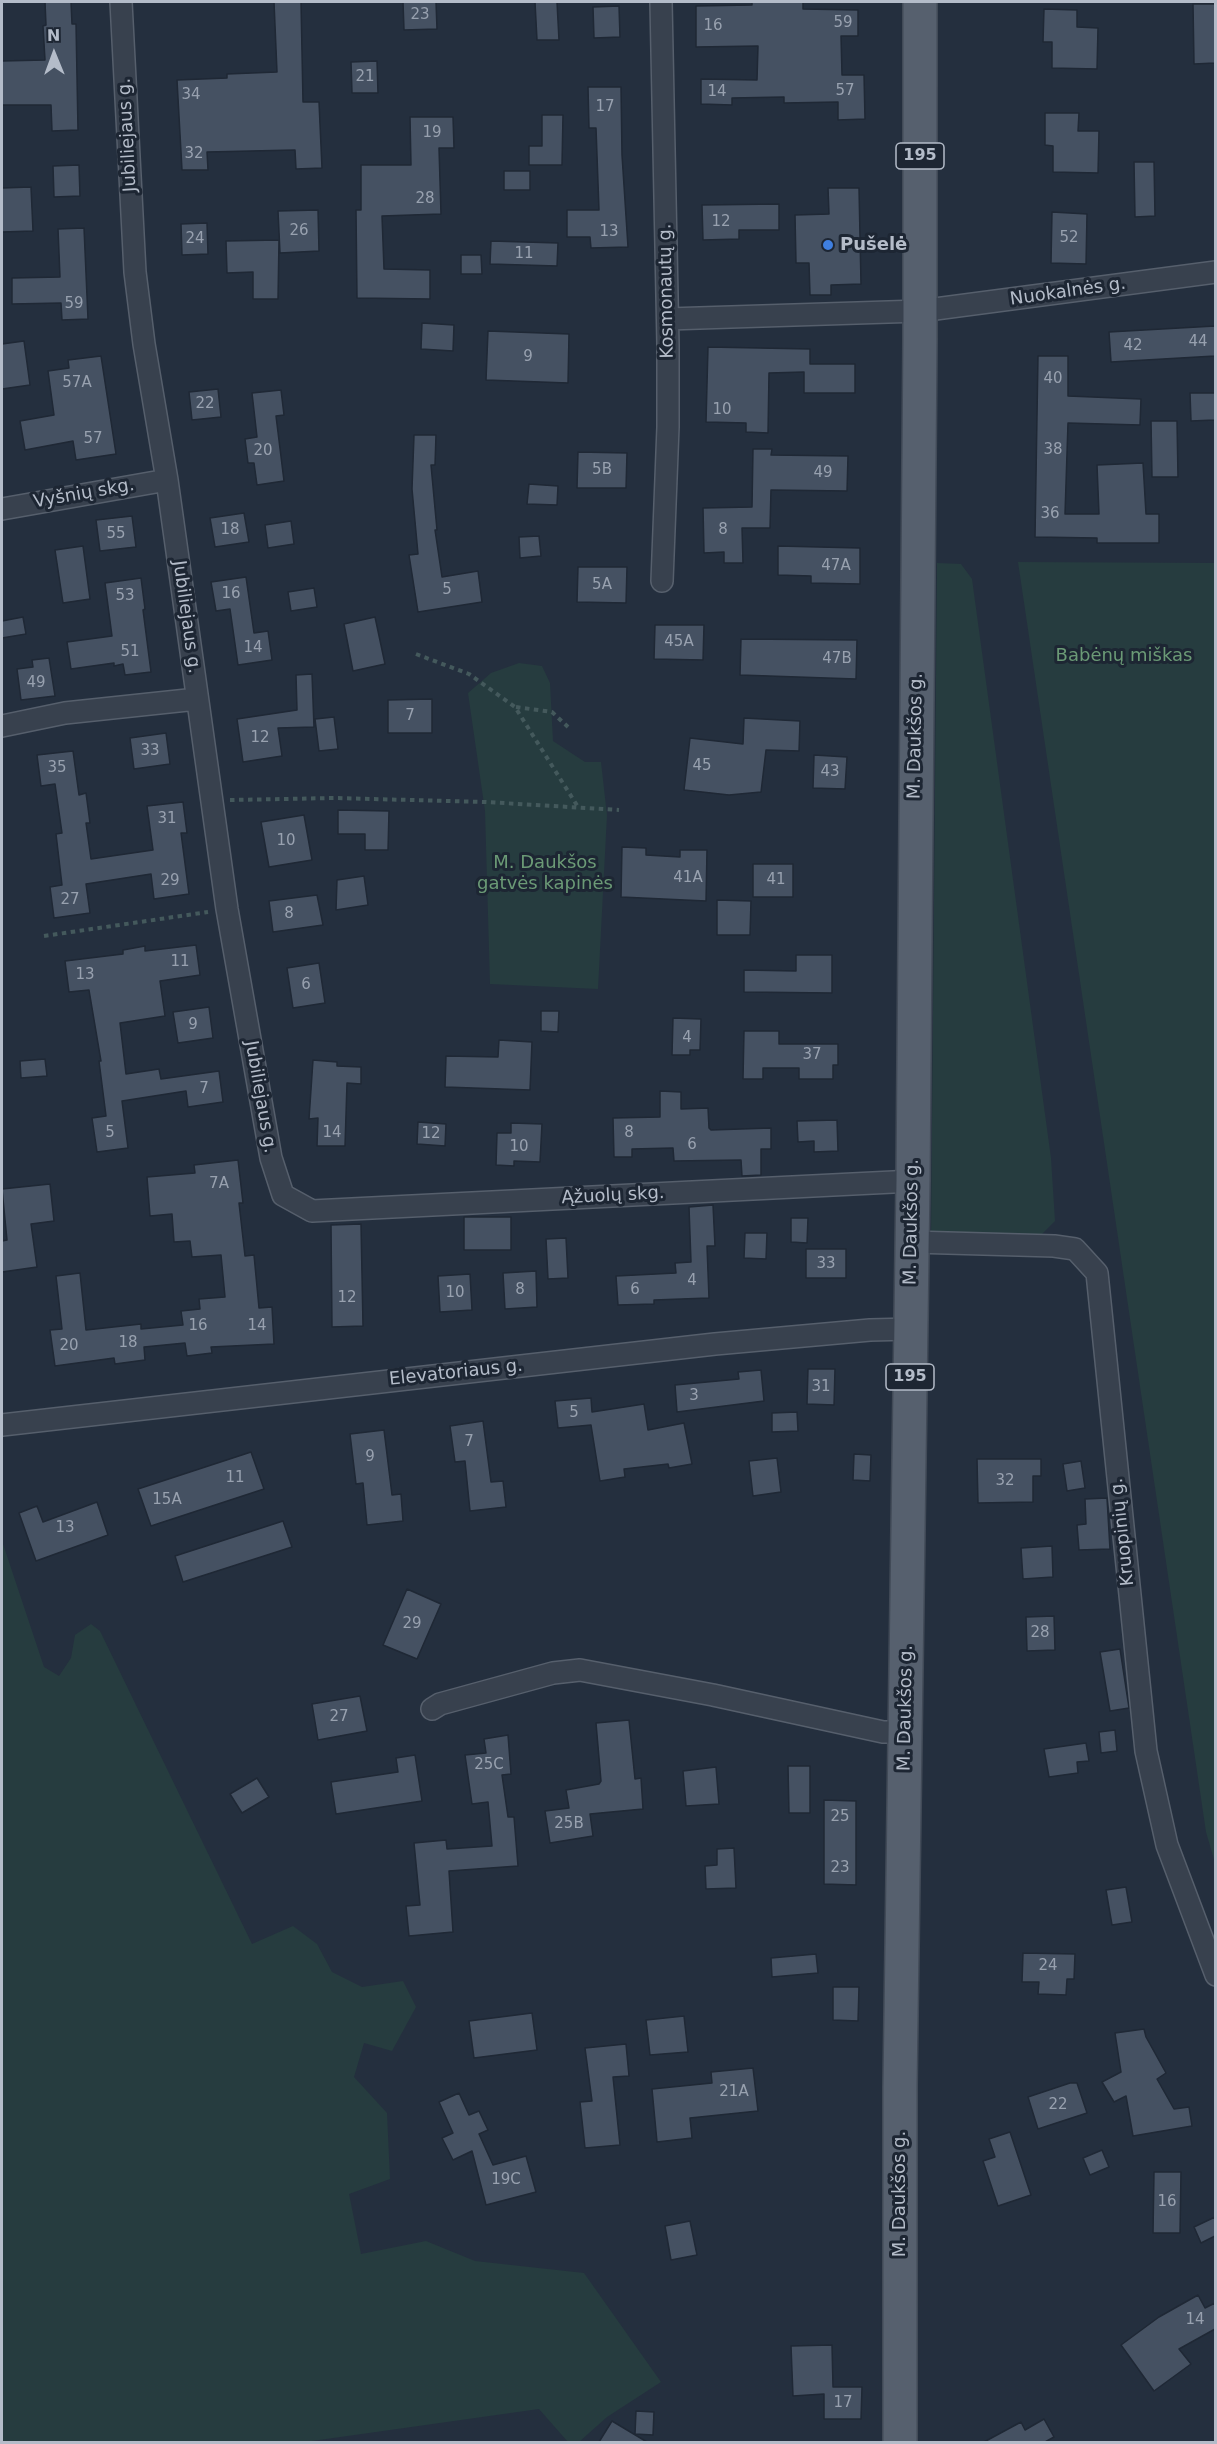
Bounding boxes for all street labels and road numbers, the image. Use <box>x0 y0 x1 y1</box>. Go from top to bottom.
street label: Jubiliejaus g. <box>114 78 142 192</box>
road number: 195 <box>896 143 944 169</box>
street label: Kosmonautų g. <box>655 223 679 359</box>
street label: Nuokalnės g. <box>1009 273 1127 311</box>
street label: Vyšnių skg. <box>32 474 136 514</box>
street label: Jubiliejaus g. <box>167 559 205 675</box>
street label: M. Daukšos g. <box>904 673 928 799</box>
street label: Jubiliejaus g. <box>239 1039 281 1155</box>
street label: M. Daukšos g. <box>900 1159 924 1285</box>
street label: Ąžuolų skg. <box>561 1183 665 1209</box>
street label: Elevatoriaus g. <box>388 1355 524 1391</box>
road number: 195 <box>886 1364 934 1390</box>
street label: Kruopinių g. <box>1107 1477 1139 1587</box>
street label: M. Daukšos g. <box>894 1645 918 1771</box>
street label: M. Daukšos g. <box>889 2131 911 2257</box>

